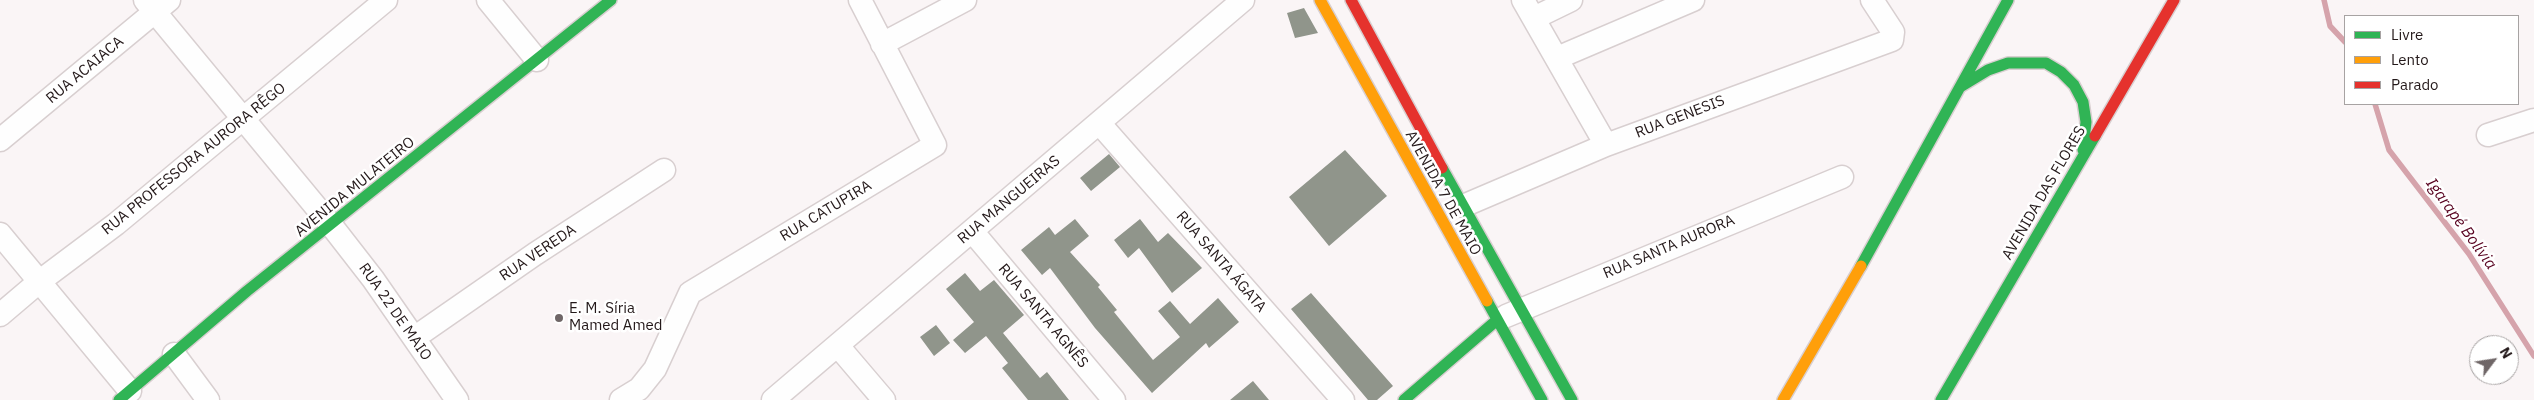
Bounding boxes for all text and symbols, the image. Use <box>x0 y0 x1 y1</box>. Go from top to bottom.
legend <box>2344 15 2519 105</box>
text: Livre <box>2391 25 2423 44</box>
street label: RUA ACAIACA <box>43 33 127 107</box>
text: Lento <box>2391 50 2429 69</box>
text: Parado <box>2391 75 2439 94</box>
street label: RUA PROFESSORA AURORA RÊGO <box>98 79 290 239</box>
street label: RUA GENESIS <box>1633 92 1727 142</box>
street label: AVENIDA DAS FLORES <box>1998 123 2090 263</box>
street label: AVENIDA 7 DE MAIO <box>1401 127 1485 259</box>
street label: AVENIDA MULATEIRO <box>292 133 418 241</box>
street label: RUA MANGUEIRAS <box>954 152 1064 248</box>
water label: Igarapé Bolívia <box>2421 175 2501 273</box>
street label: RUA CATUPIRA <box>777 177 875 245</box>
street label: RUA SANTA ÁGATA <box>1172 208 1270 316</box>
street label: RUA SANTA AURORA <box>1601 211 1737 283</box>
street label: RUA VEREDA <box>496 221 580 285</box>
street label: RUA 22 DE MAIO <box>355 260 435 364</box>
street label: RUA SANTA AGNÊS <box>994 260 1092 372</box>
place label: E. M. Síria Mamed Amed <box>569 300 662 335</box>
marker: E. M. Síria Mamed Amed <box>553 312 565 324</box>
north arrow <box>2469 335 2519 385</box>
text: N <box>2496 344 2516 362</box>

